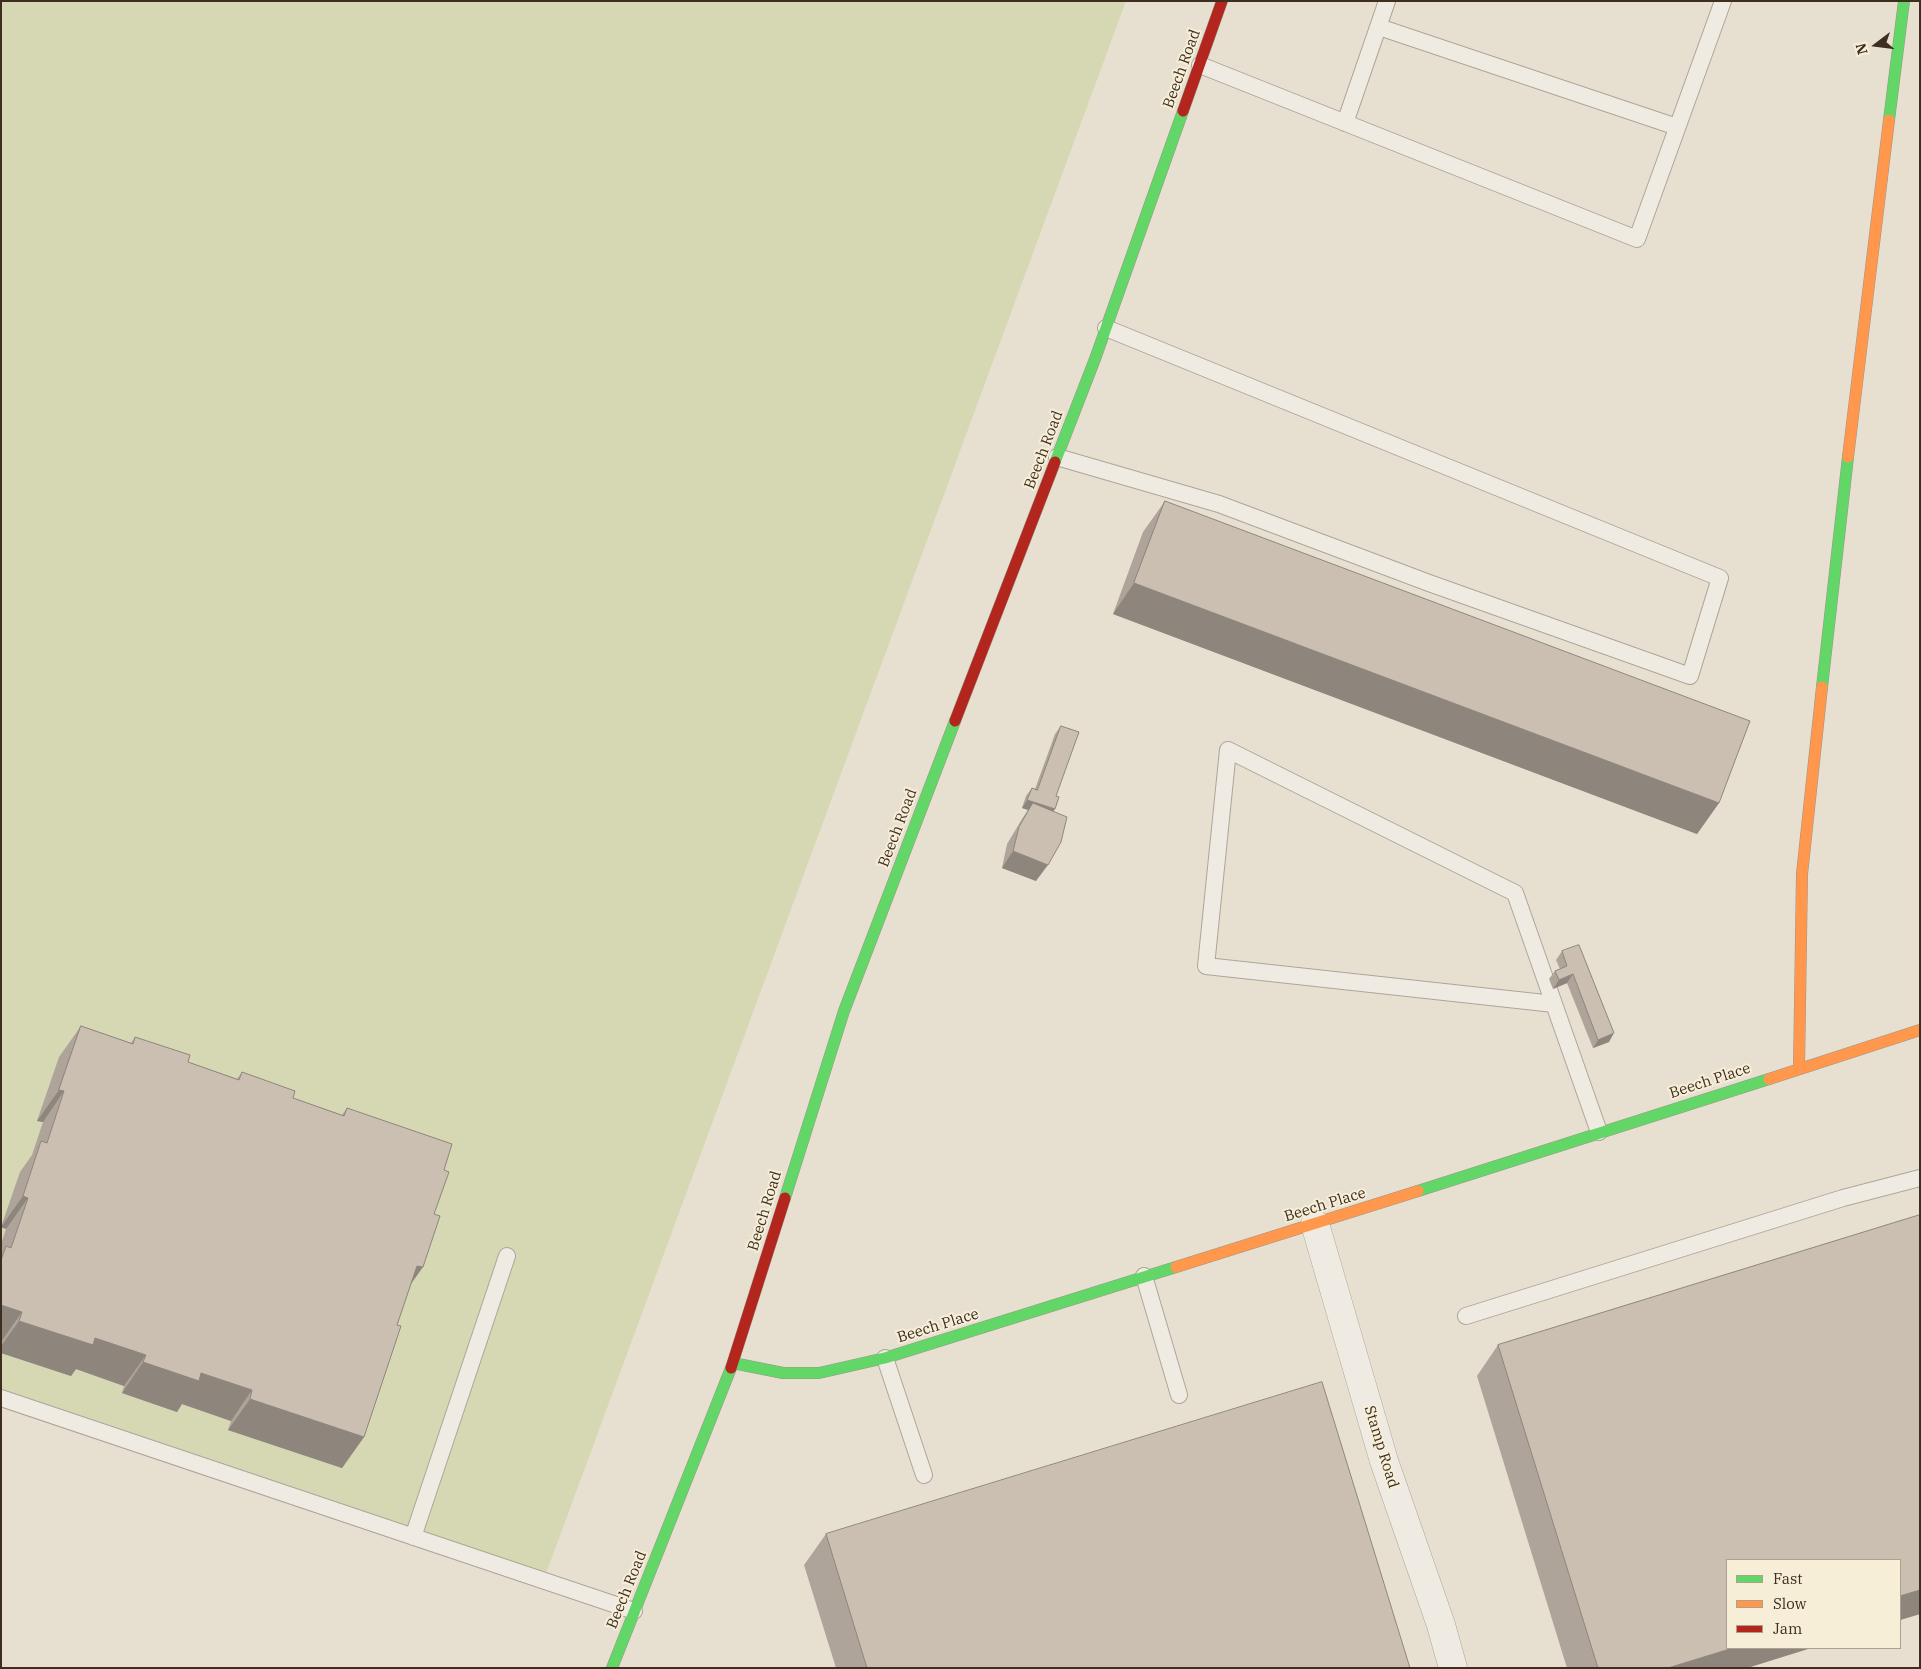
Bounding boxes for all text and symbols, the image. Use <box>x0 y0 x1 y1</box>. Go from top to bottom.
north arrow <box>1851 20 1901 70</box>
street label: Beech Road <box>1159 27 1205 111</box>
text: N <box>1851 41 1872 57</box>
street label: Beech Road <box>1021 408 1067 492</box>
street label: Beech Road <box>875 786 921 870</box>
street label: Beech Place <box>1667 1059 1753 1103</box>
street label: Beech Road <box>744 1169 786 1253</box>
street label: Beech Place <box>1282 1184 1368 1226</box>
street label: Beech Place <box>895 1305 981 1347</box>
street label: Stamp Road <box>1360 1404 1402 1490</box>
street label: Beech Road <box>603 1548 651 1632</box>
legend <box>1726 1559 1901 1649</box>
text: Fast <box>1773 1569 1803 1588</box>
text: Slow <box>1773 1594 1806 1613</box>
text: Jam <box>1773 1619 1802 1638</box>

